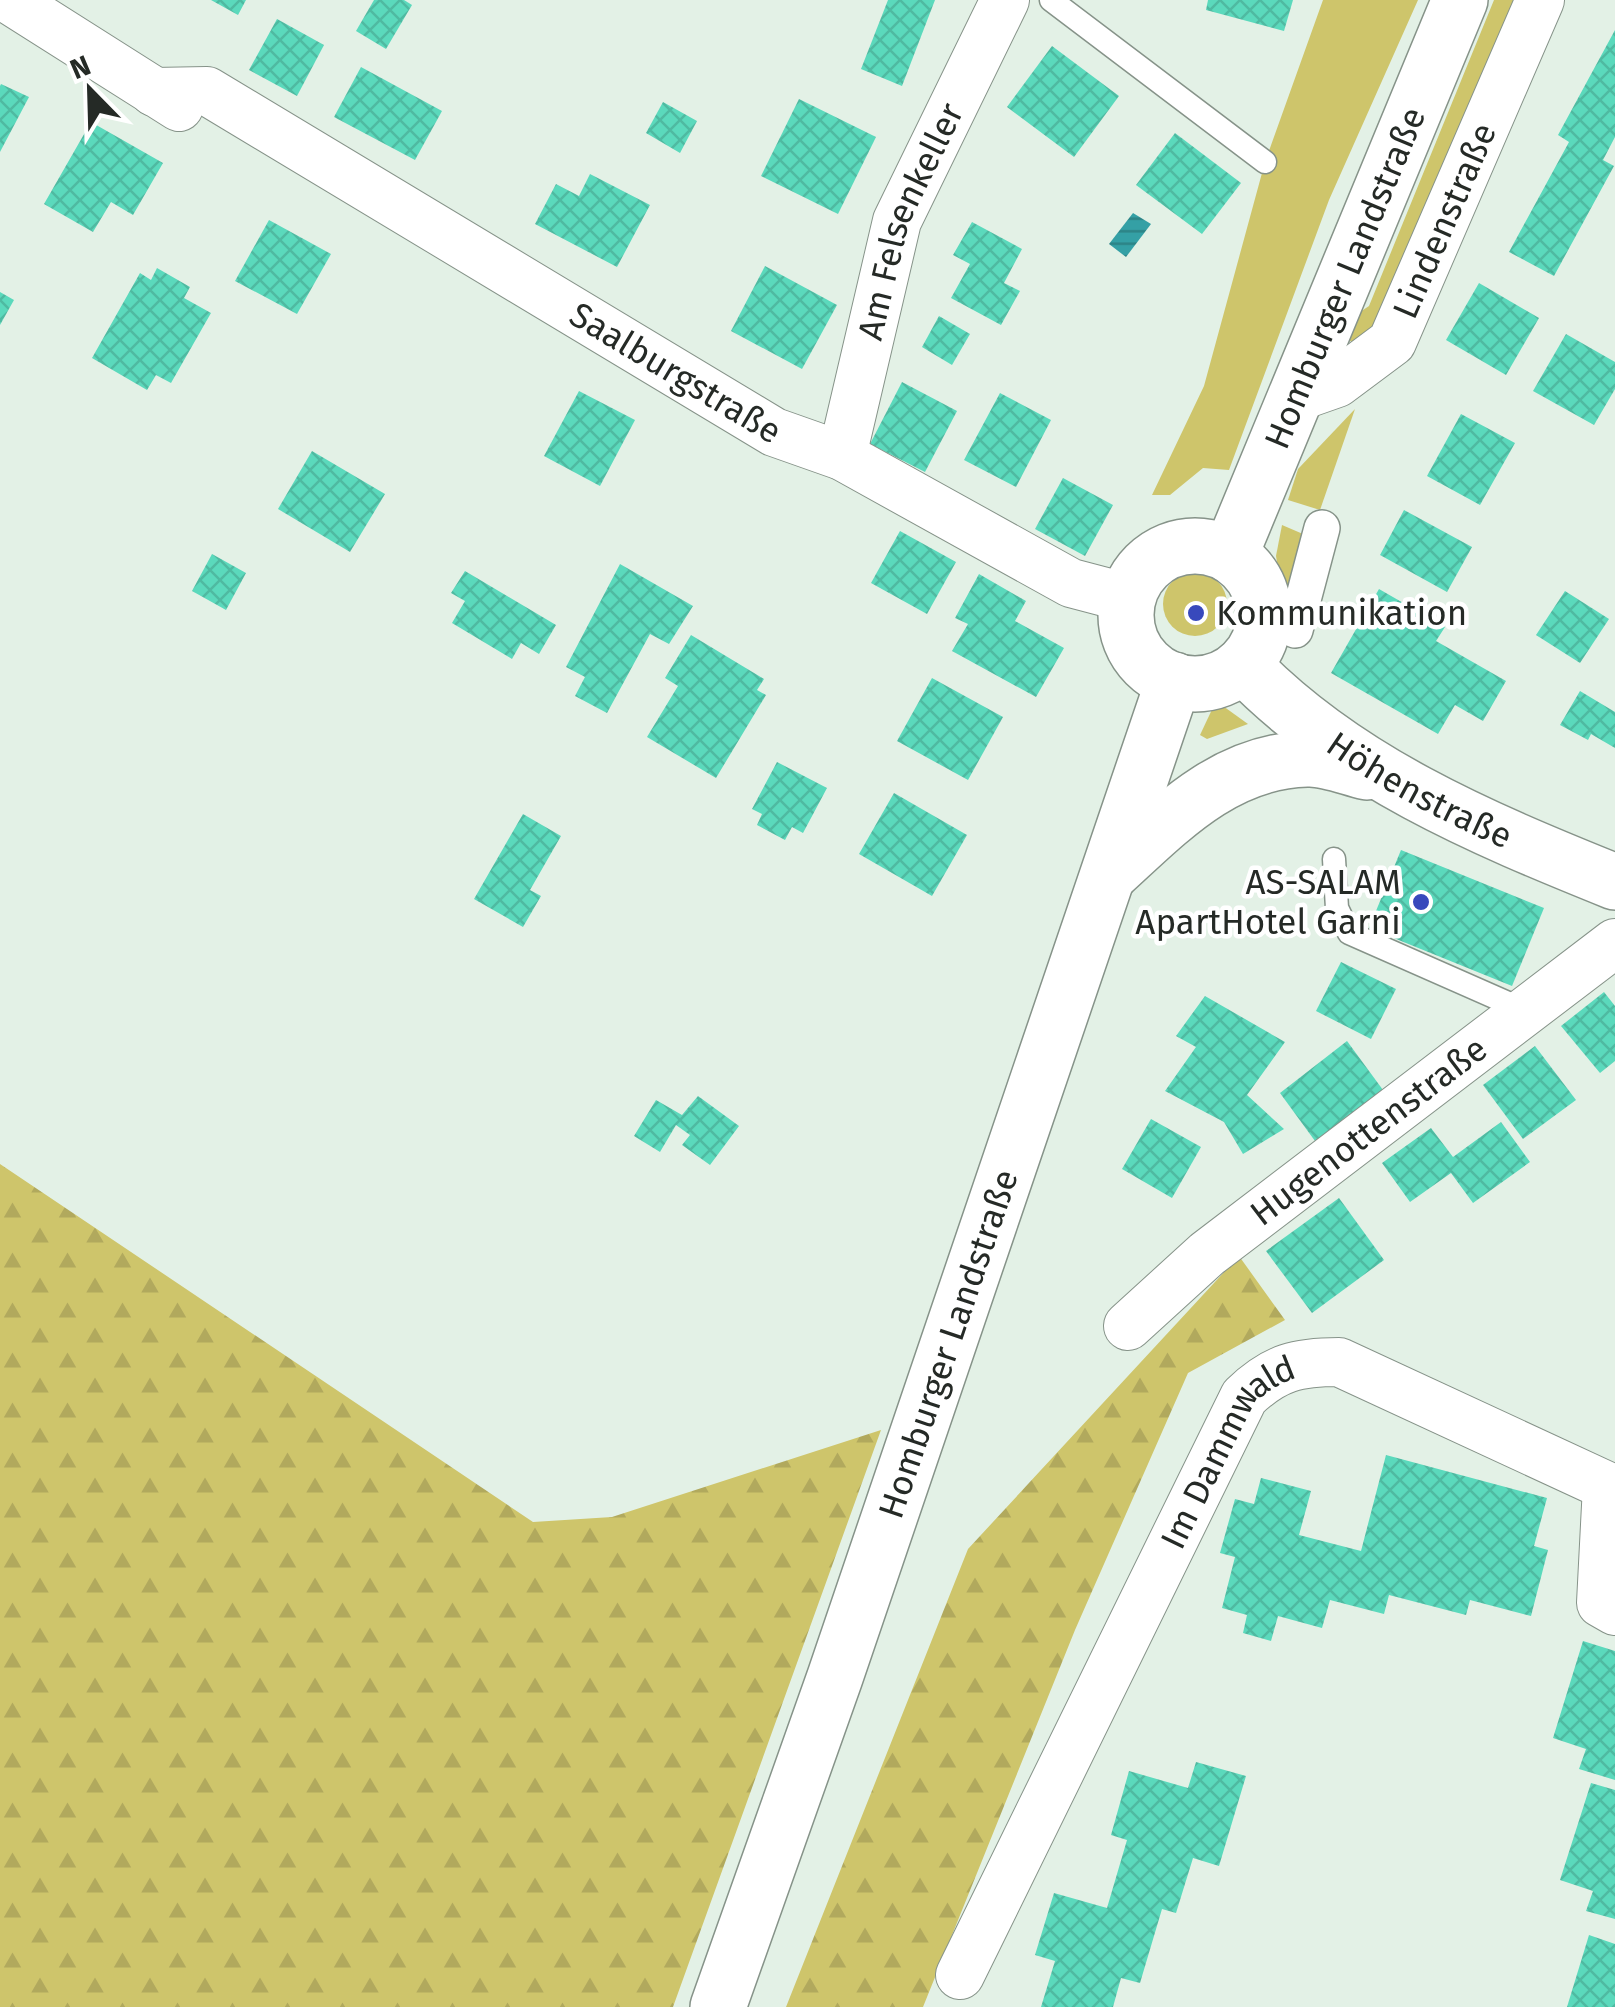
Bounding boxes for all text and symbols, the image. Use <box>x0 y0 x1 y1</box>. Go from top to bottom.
north arrow <box>40 40 140 140</box>
text: N <box>65 49 95 86</box>
street label: Am Felsenkeller <box>849 96 973 344</box>
street label: Homburger Landstraße <box>1255 101 1434 455</box>
street label: Lindenstraße <box>1384 117 1505 325</box>
street label: Saalburgstraße <box>562 293 789 453</box>
place label: Kommunikation <box>1216 592 1467 634</box>
marker: Kommunikation <box>1185 602 1207 624</box>
street label: Höhenstraße <box>1319 723 1519 857</box>
place label: AS-SALAM ApartHotel Garni <box>1135 861 1401 943</box>
marker: AS-SALAM ApartHotel Garni <box>1410 891 1432 913</box>
street label: Hugenottenstraße <box>1242 1027 1495 1234</box>
street label: Homburger Landstraße <box>870 1164 1027 1524</box>
street label: Im Dammwald <box>1152 1346 1301 1556</box>

